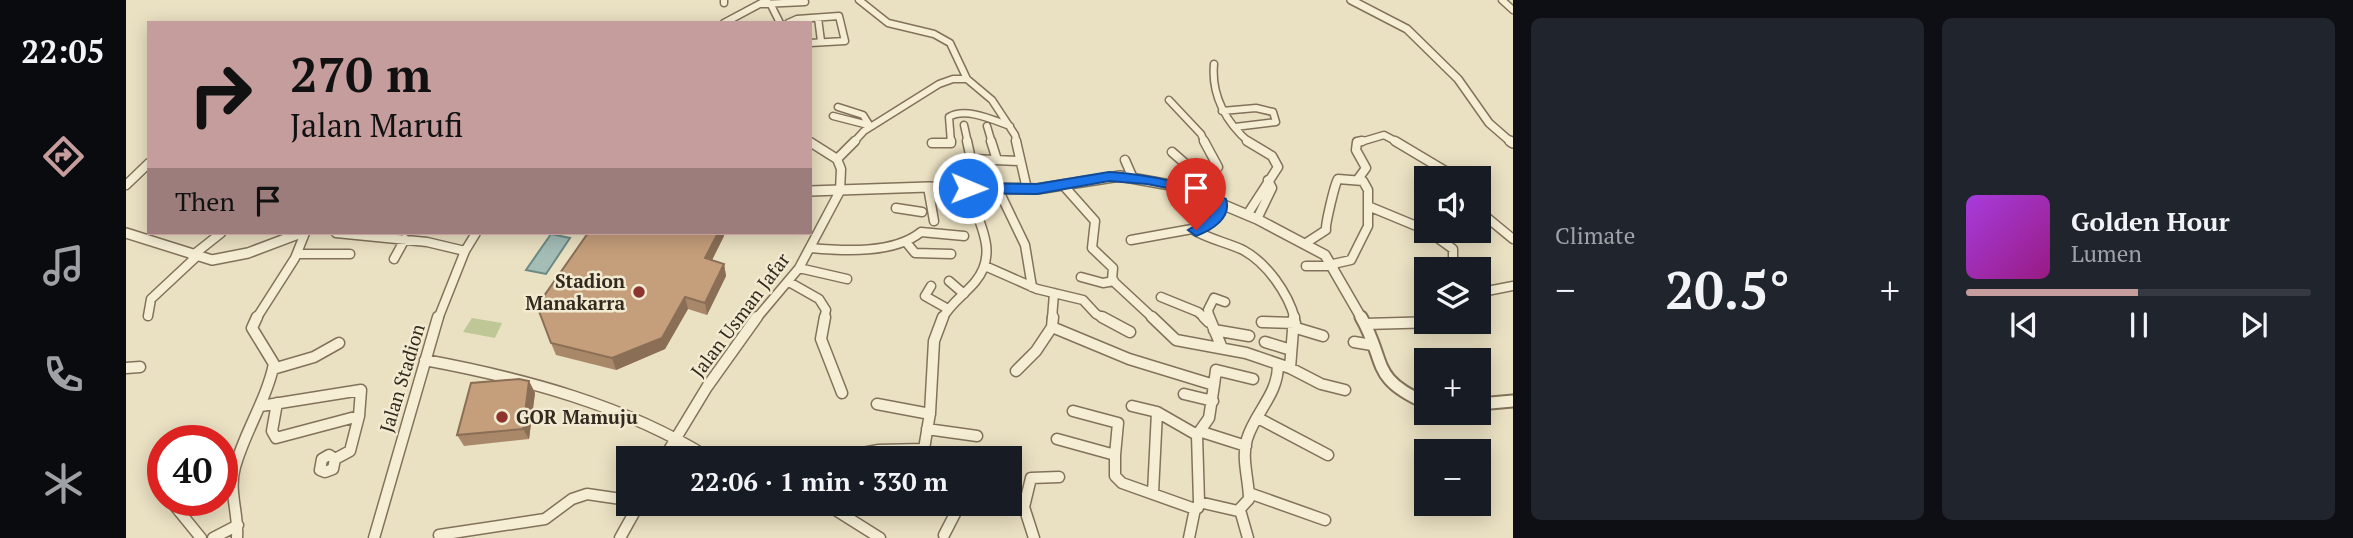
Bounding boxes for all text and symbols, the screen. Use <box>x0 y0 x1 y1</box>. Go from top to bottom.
text: 22:05 <box>21 30 105 72</box>
text: 270 m <box>290 41 432 106</box>
icon: right <box>175 49 266 140</box>
text: Jalan Marufi <box>290 104 463 146</box>
icon: directions <box>39 132 88 181</box>
position arrow <box>931 151 1005 225</box>
pin <box>1166 158 1226 230</box>
map controls <box>1414 166 1491 516</box>
button: sound <box>1414 166 1491 243</box>
icon: arrive <box>1177 169 1215 207</box>
icon: arrive <box>249 182 287 220</box>
text: Then <box>175 184 235 218</box>
text: Golden Hour <box>2071 204 2230 238</box>
text: Climate <box>1555 220 1635 251</box>
text: Lumen <box>2071 238 2142 269</box>
icon: music <box>39 241 88 290</box>
street label: Jalan Usman Jafar <box>685 247 795 382</box>
text: 20.5° <box>1665 255 1790 324</box>
button: layers <box>1414 257 1491 334</box>
text: − <box>1555 265 1575 315</box>
text: + <box>1880 265 1900 315</box>
place label: Stadion Manakarra <box>525 268 626 315</box>
marker: Stadion Manakarra <box>631 284 647 300</box>
icon: previous <box>2005 306 2043 344</box>
icon: pause <box>2120 306 2158 344</box>
icon: next <box>2235 306 2273 344</box>
street label: Jalan Stadion <box>373 321 430 435</box>
button: + <box>1414 348 1491 425</box>
icon: phone <box>39 350 88 399</box>
place label: GOR Mamuju <box>516 404 638 429</box>
marker: GOR Mamuju <box>494 409 510 425</box>
speed limit sign: 40 <box>147 425 238 516</box>
button: − <box>1414 439 1491 516</box>
icon: climate <box>39 459 88 508</box>
text: 22:06 · 1 min · 330 m <box>690 464 948 498</box>

